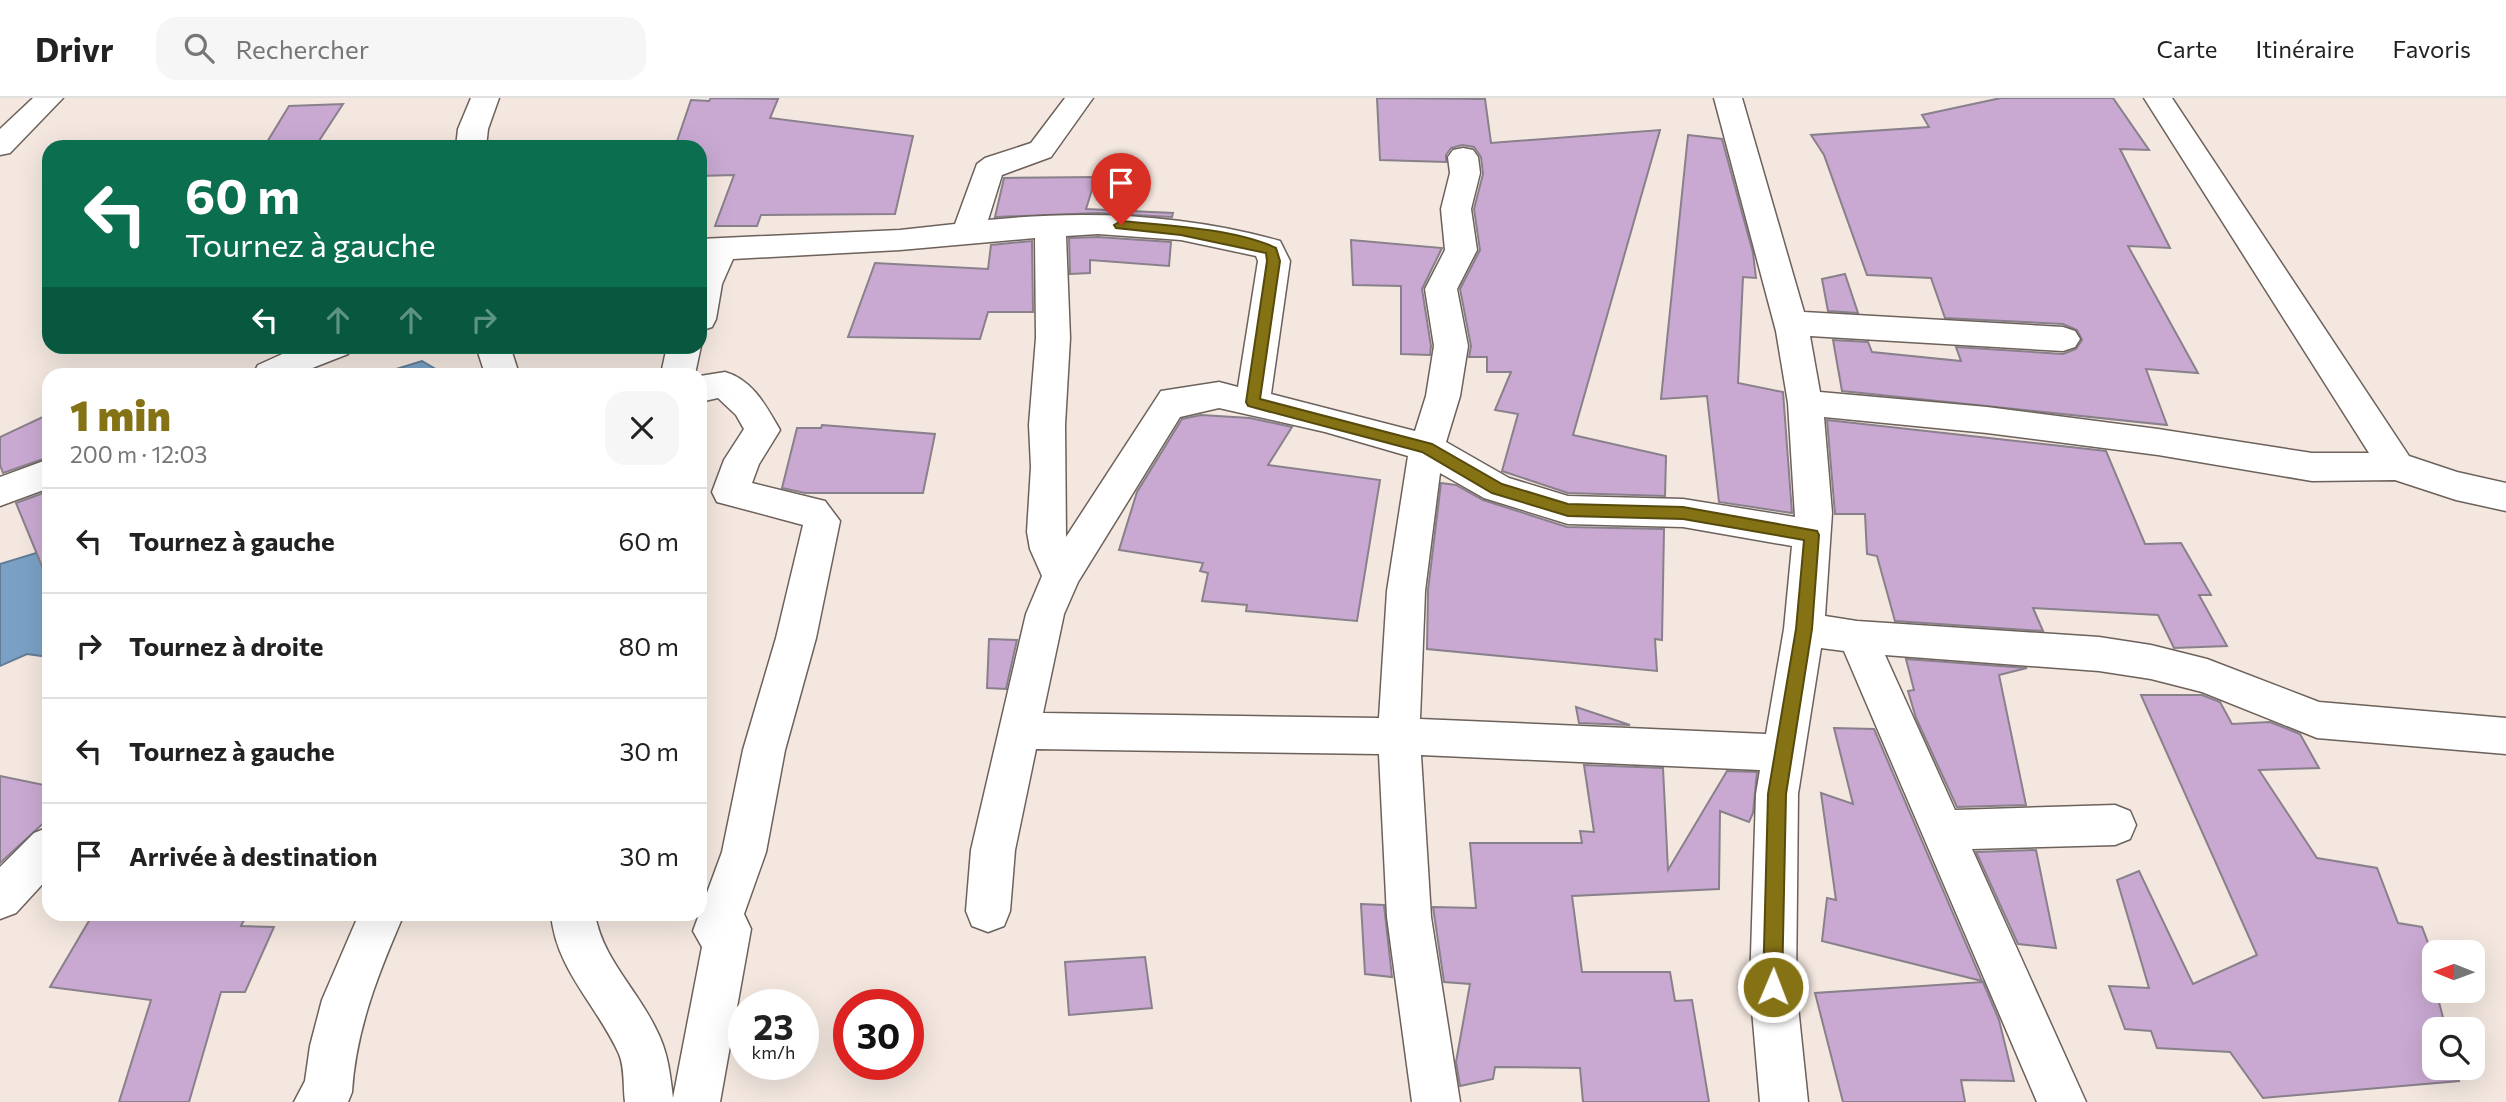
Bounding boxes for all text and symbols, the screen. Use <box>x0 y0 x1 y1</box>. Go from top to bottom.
search box <box>156 17 646 80</box>
text: Drivr <box>35 28 114 69</box>
icon: search <box>180 29 218 67</box>
text: Rechercher <box>236 33 369 64</box>
text: Carte <box>2157 34 2218 63</box>
text: Itinéraire <box>2256 34 2355 63</box>
text: Favoris <box>2393 34 2471 63</box>
pin <box>1091 153 1151 225</box>
text: 60 m <box>185 164 300 224</box>
icon: arrive <box>1102 164 1140 202</box>
icon: left <box>70 168 161 259</box>
text: Tournez à gauche <box>185 224 436 264</box>
icon: left <box>246 301 284 339</box>
icon: ahead <box>319 301 357 339</box>
icon: ahead <box>392 301 430 339</box>
icon: right <box>465 301 503 339</box>
text: 1 min <box>70 388 171 440</box>
button: close <box>605 391 679 465</box>
text: 200 m · 12:03 <box>70 440 208 468</box>
icon: left <box>70 522 108 560</box>
text: Tournez à gauche <box>129 525 335 556</box>
text: 60 m <box>619 525 679 556</box>
icon: right <box>70 627 108 665</box>
text: Tournez à droite <box>129 630 324 661</box>
text: 80 m <box>619 630 679 661</box>
icon: left <box>70 732 108 770</box>
text: Tournez à gauche <box>129 735 335 766</box>
text: 30 m <box>620 735 679 766</box>
icon: arrive <box>70 837 108 875</box>
text: Arrivée à destination <box>129 840 377 871</box>
text: 30 m <box>620 840 679 871</box>
north arrow <box>2422 940 2485 1003</box>
map controls <box>2422 940 2485 1080</box>
position arrow <box>1736 950 1810 1024</box>
speed limit sign: 30 <box>833 989 924 1080</box>
text: 23 <box>753 1004 794 1047</box>
button: search <box>2422 1017 2485 1080</box>
text: km/h <box>752 1041 795 1063</box>

